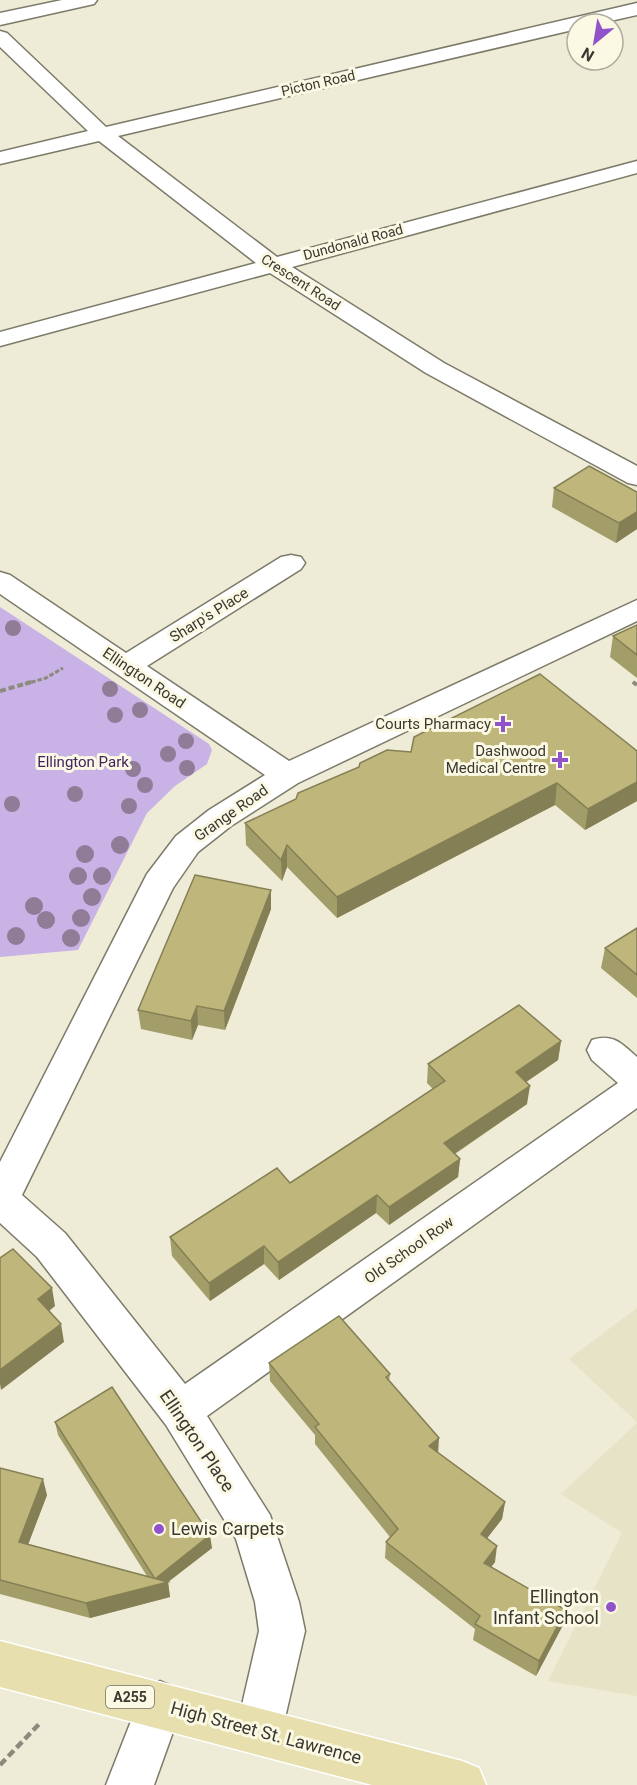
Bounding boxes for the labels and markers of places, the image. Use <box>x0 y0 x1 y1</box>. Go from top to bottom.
place label: Courts Pharmacy <box>375 715 491 733</box>
marker: Courts Pharmacy <box>496 717 510 731</box>
place label: Dashwood Medical Centre <box>446 742 546 777</box>
marker: Dashwood Medical Centre <box>551 751 569 769</box>
place label: Lewis Carpets <box>171 1518 284 1539</box>
marker: Lewis Carpets <box>152 1522 166 1536</box>
place label: Ellington Infant School <box>493 1586 599 1628</box>
marker: Ellington Infant School <box>604 1600 618 1614</box>

